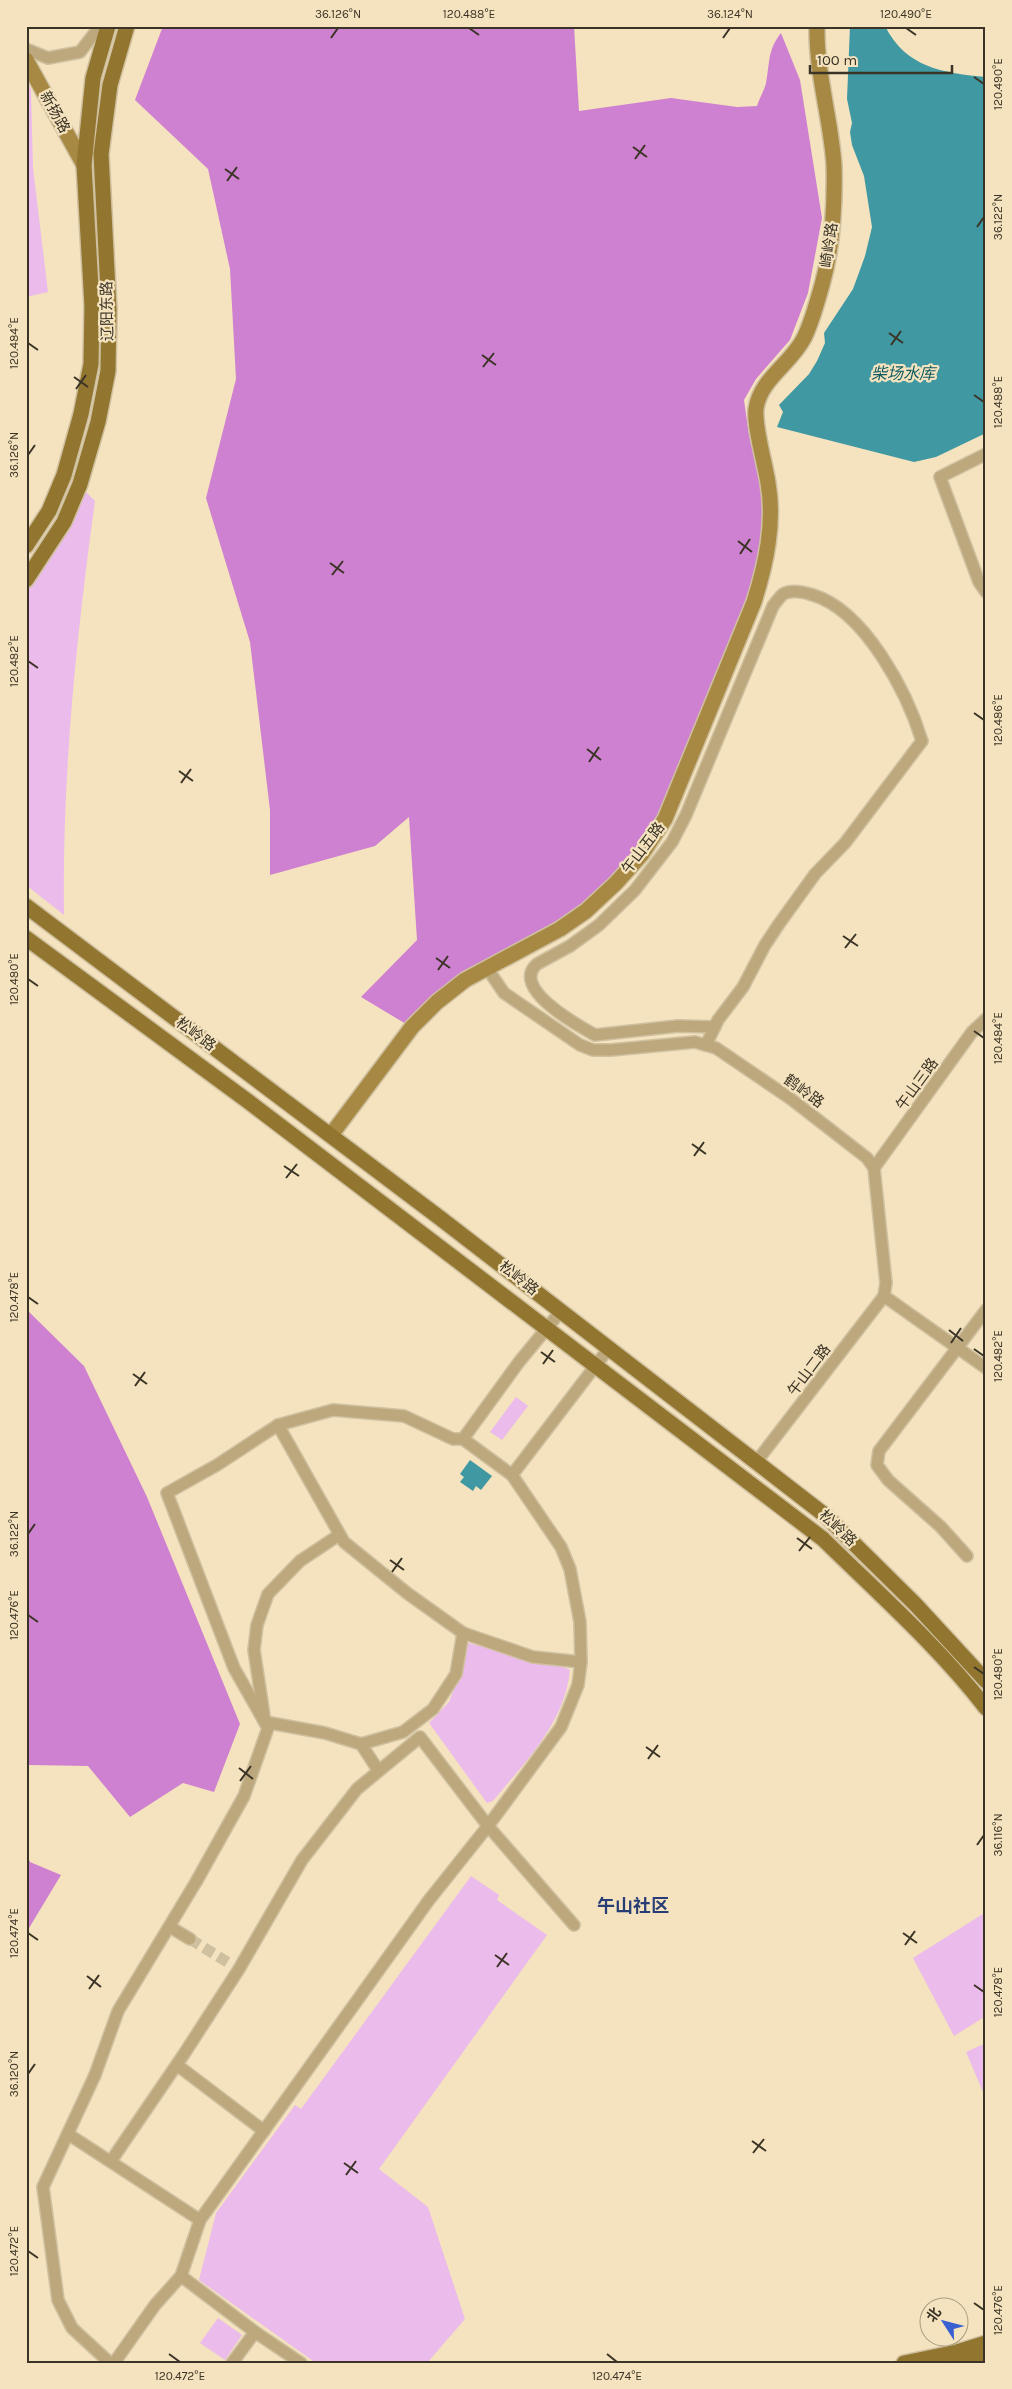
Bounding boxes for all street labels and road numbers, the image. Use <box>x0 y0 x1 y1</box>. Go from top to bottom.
street label: 新扬路 <box>36 88 74 136</box>
street label: 崎岭路 <box>817 221 841 269</box>
street label: 辽阳东路 <box>97 281 117 341</box>
street label: 午山五路 <box>618 819 668 877</box>
street label: 松岭路 <box>173 1013 219 1055</box>
street label: 午山三路 <box>892 1054 942 1114</box>
street label: 鹤岭路 <box>781 1070 827 1112</box>
street label: 松岭路 <box>496 1257 542 1299</box>
street label: 午山二路 <box>784 1341 834 1399</box>
street label: 松岭路 <box>815 1506 861 1550</box>

